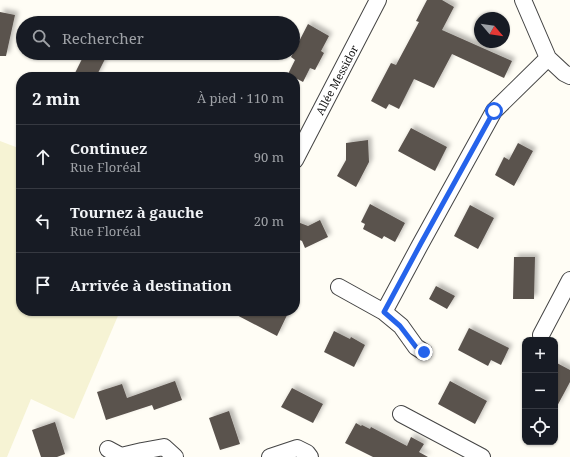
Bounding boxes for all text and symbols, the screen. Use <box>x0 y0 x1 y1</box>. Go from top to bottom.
north arrow <box>474 12 510 48</box>
search box <box>16 16 300 60</box>
icon: search <box>30 27 52 49</box>
text: Rechercher <box>62 28 144 48</box>
street label: Allée Messidor <box>312 41 362 117</box>
text: 2 min <box>32 87 80 110</box>
text: À pied · 110 m <box>197 89 284 107</box>
route start <box>485 102 503 120</box>
text: Continuez <box>70 138 147 158</box>
icon: ahead <box>32 146 54 168</box>
text: 90 m <box>254 148 284 166</box>
text: Rue Floréal <box>70 158 141 176</box>
text: Tournez à gauche <box>70 202 204 222</box>
icon: left <box>32 210 54 232</box>
text: 20 m <box>254 212 284 230</box>
text: Rue Floréal <box>70 222 141 240</box>
icon: arrive <box>32 274 54 296</box>
text: Arrivée à destination <box>70 275 232 295</box>
map controls <box>522 337 558 445</box>
button: + <box>522 337 558 373</box>
route end <box>415 343 433 361</box>
button: − <box>522 373 558 409</box>
button: locate <box>522 409 558 445</box>

